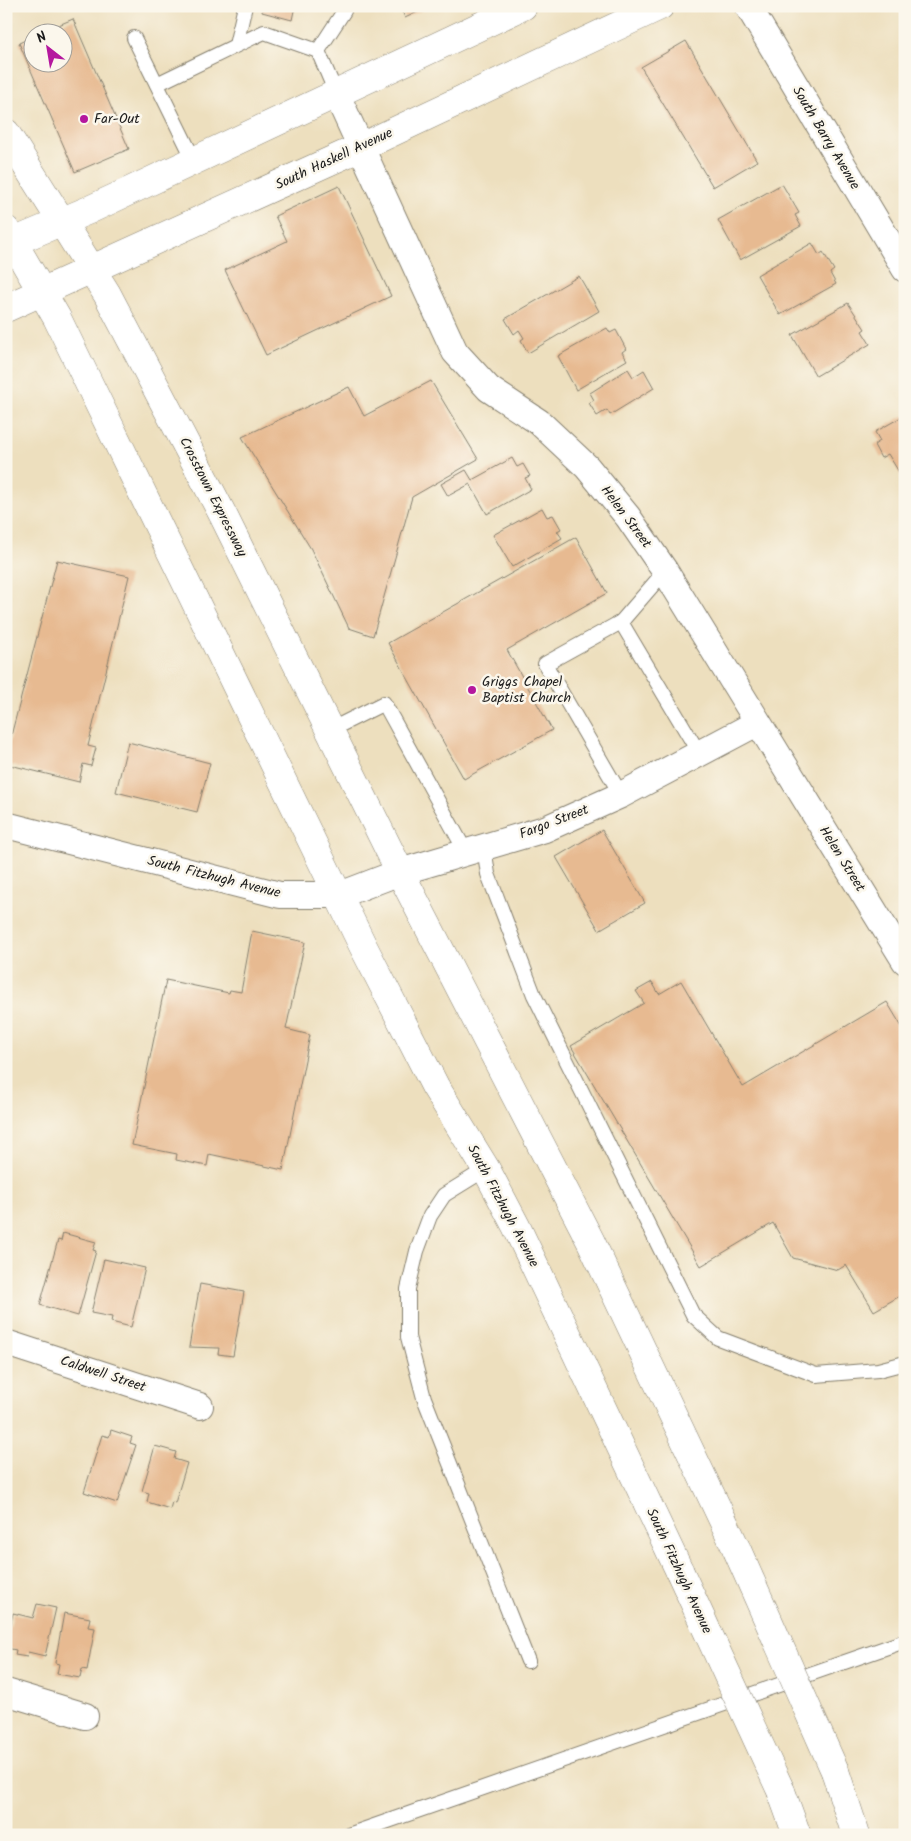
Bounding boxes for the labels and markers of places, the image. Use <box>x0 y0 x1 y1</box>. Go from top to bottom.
place label: Far-Out <box>94 108 140 130</box>
marker: Far-Out <box>78 113 90 125</box>
place label: Griggs Chapel Baptist Church <box>482 671 571 709</box>
marker: Griggs Chapel Baptist Church <box>466 684 478 696</box>

